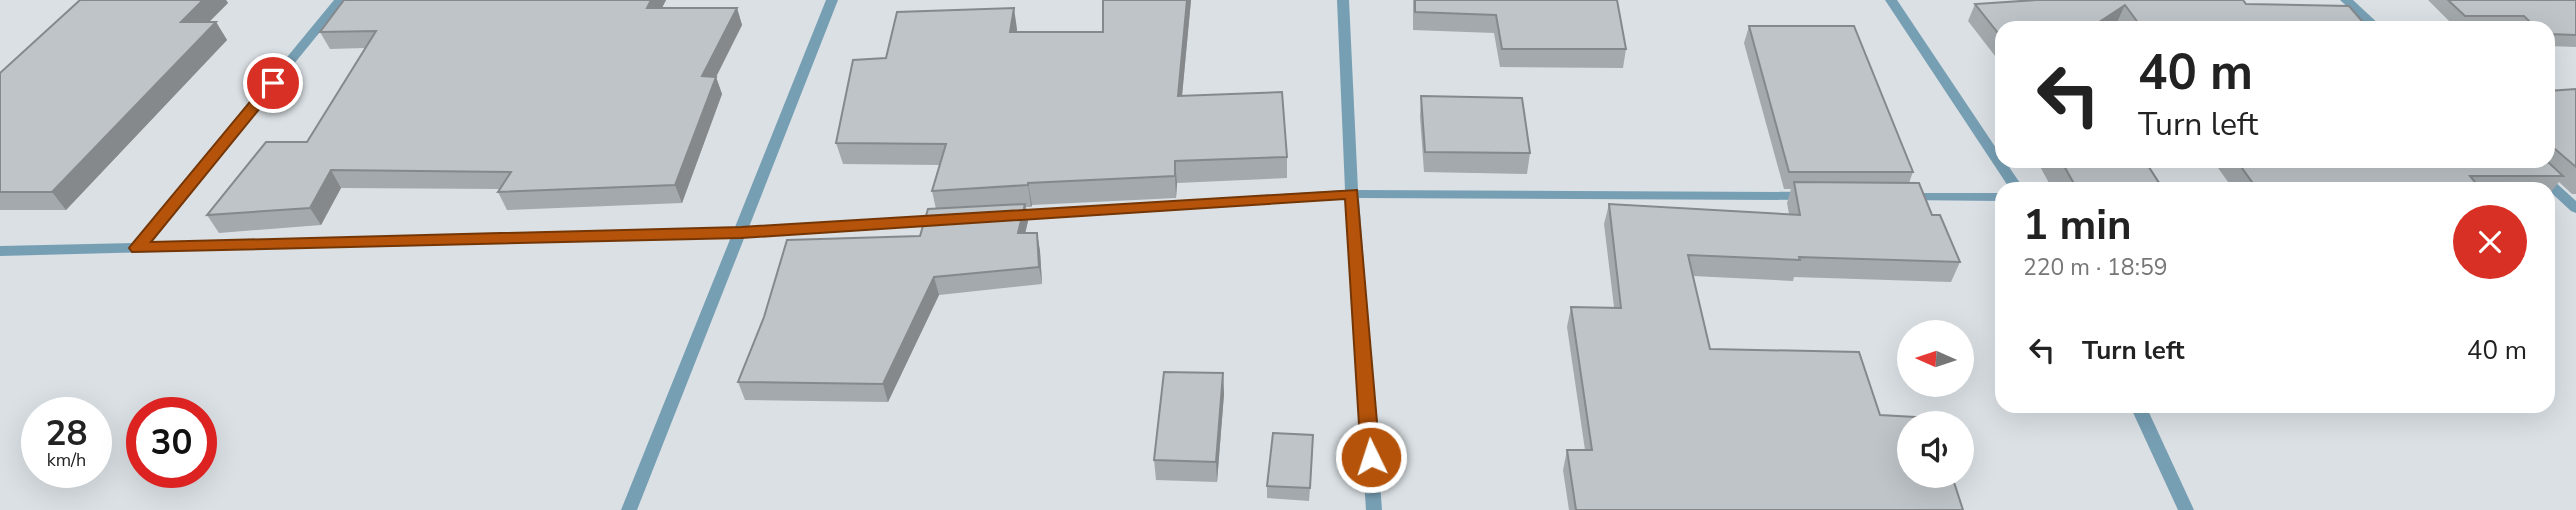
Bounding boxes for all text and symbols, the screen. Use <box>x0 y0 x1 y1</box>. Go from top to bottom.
text: 40 m <box>2138 39 2253 106</box>
icon: left <box>2023 49 2114 140</box>
pin <box>243 53 303 113</box>
icon: arrive <box>254 64 292 102</box>
text: Turn left <box>2138 103 2258 146</box>
text: 1 min <box>2023 197 2132 254</box>
button: close <box>2453 205 2527 279</box>
text: 220 m · 18:59 <box>2023 252 2168 283</box>
north arrow <box>1897 320 1974 397</box>
map controls <box>1897 320 1974 488</box>
icon: left <box>2023 331 2061 369</box>
text: Turn left <box>2082 333 2185 368</box>
text: 40 m <box>2467 333 2527 368</box>
speed limit sign: 30 <box>126 397 217 488</box>
text: 28 <box>45 410 88 457</box>
button: sound <box>1897 411 1974 488</box>
position arrow <box>1334 420 1408 494</box>
text: km/h <box>47 448 86 472</box>

